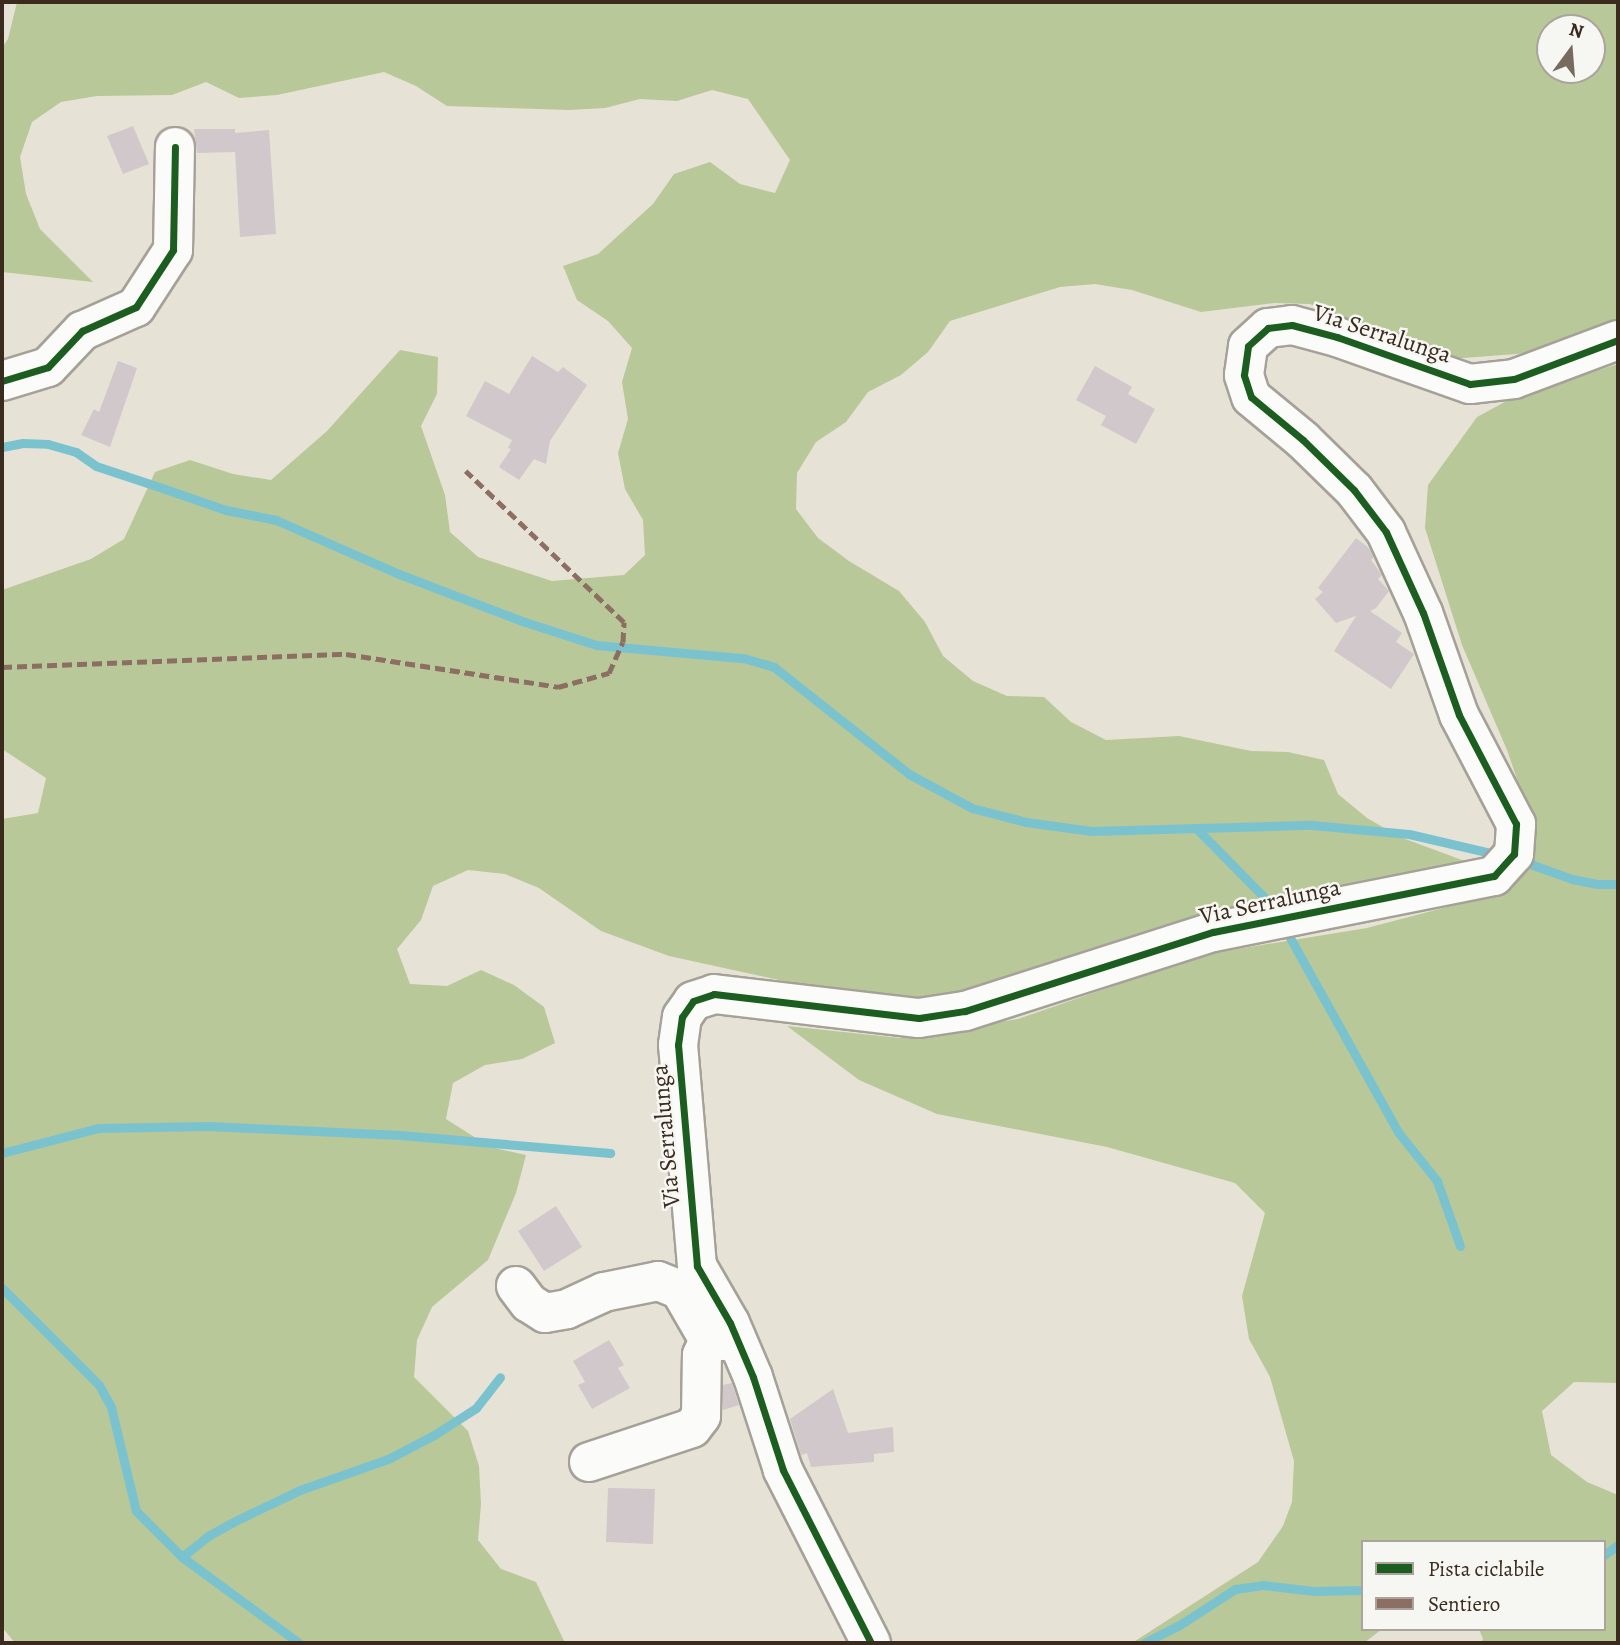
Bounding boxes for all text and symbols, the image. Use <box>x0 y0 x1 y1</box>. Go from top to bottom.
north arrow <box>1536 14 1606 84</box>
text: N <box>1566 16 1586 45</box>
street label: Via Serralunga <box>1309 298 1455 370</box>
street label: Via Serralunga <box>1197 873 1343 931</box>
street label: Via Serralunga <box>645 1063 687 1209</box>
legend <box>1361 1540 1606 1631</box>
text: Pista ciclabile <box>1428 1555 1544 1583</box>
text: Sentiero <box>1428 1590 1500 1618</box>

